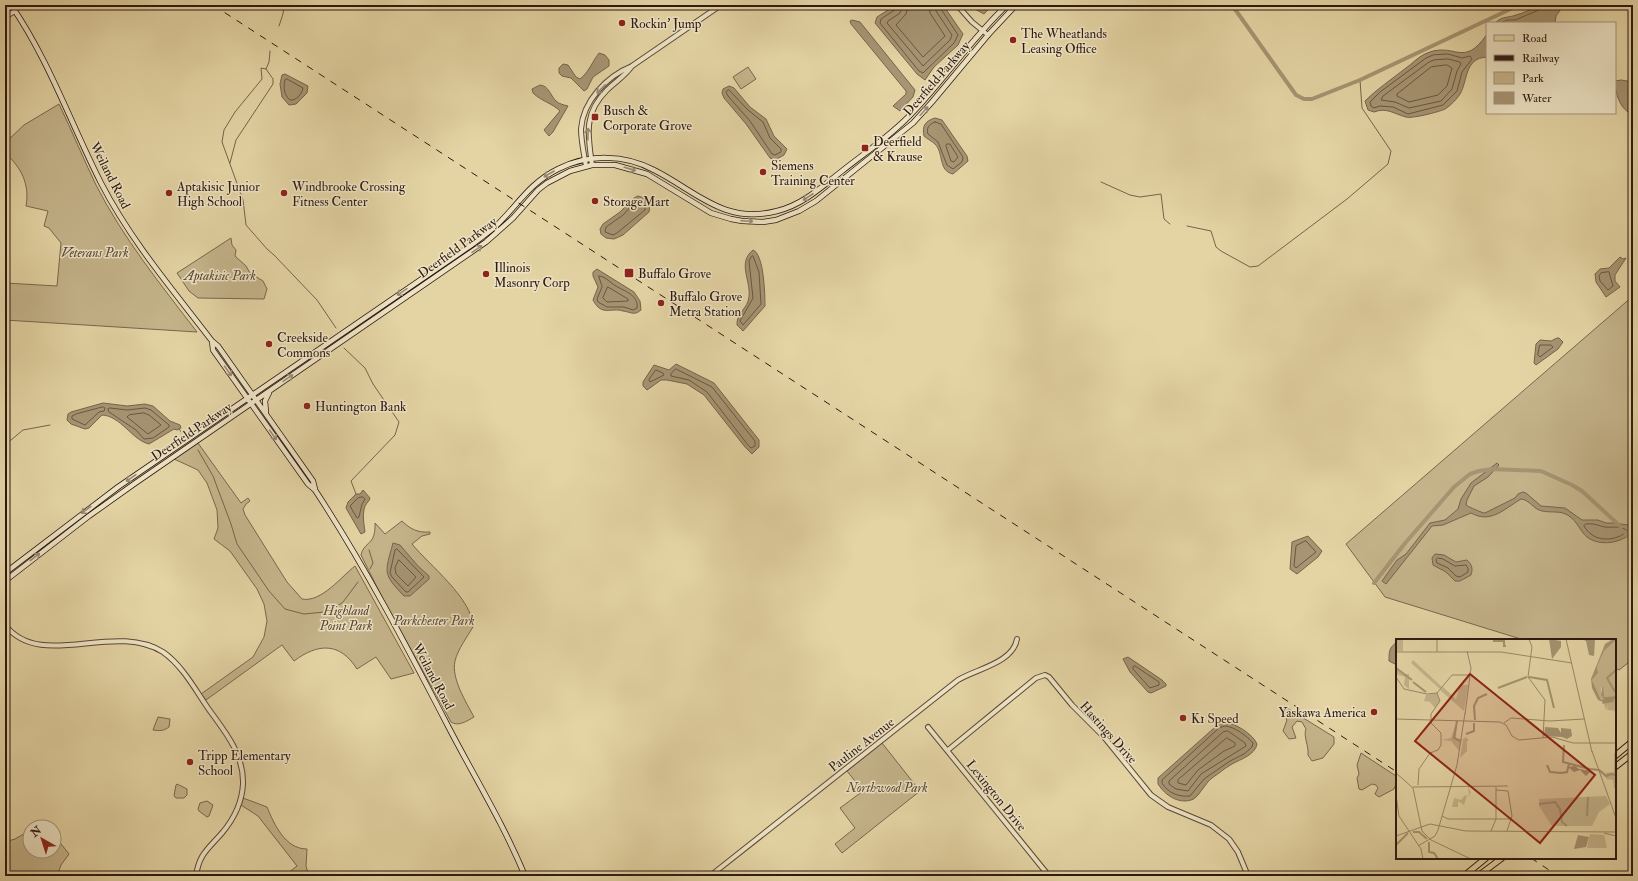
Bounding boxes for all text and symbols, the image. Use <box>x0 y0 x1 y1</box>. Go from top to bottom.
place label: Rockin' Jump <box>630 16 702 33</box>
marker: Rockin' Jump <box>617 18 627 28</box>
legend <box>1486 22 1616 114</box>
place label: The Wheatlands Leasing Office <box>1021 26 1108 57</box>
text: Road <box>1522 31 1547 46</box>
marker: The Wheatlands Leasing Office <box>1008 35 1018 45</box>
street label: Deerfield Parkway <box>900 38 974 120</box>
text: Railway <box>1522 51 1560 66</box>
text: Park <box>1522 71 1544 86</box>
one-way arrow <box>596 84 606 94</box>
text: Water <box>1521 91 1552 106</box>
place label: Busch & Corporate Grove <box>603 103 692 135</box>
one-way arrow <box>920 106 929 116</box>
marker: Busch & Corporate Grove <box>590 112 600 122</box>
one-way arrow <box>584 128 592 141</box>
place label: Deerfield & Krause <box>873 134 923 165</box>
street label: Weiland Road <box>86 139 134 212</box>
marker: Deerfield & Krause <box>860 143 870 153</box>
place label: Siemens Training Center <box>771 158 855 189</box>
one-way arrow <box>624 166 637 173</box>
marker: Siemens Training Center <box>758 167 768 177</box>
one-way arrow <box>543 171 555 179</box>
place label: Aptakisic Junior High School <box>176 179 260 210</box>
place label: Windbrooke Crossing Fitness Center <box>291 179 406 210</box>
marker: Aptakisic Junior High School <box>164 188 174 198</box>
marker: Windbrooke Crossing Fitness Center <box>279 188 289 198</box>
one-way arrow <box>802 193 814 201</box>
place label: StorageMart <box>603 194 670 210</box>
marker: StorageMart <box>590 196 600 206</box>
street label: Deerfield Parkway <box>415 214 501 283</box>
one-way arrow <box>740 218 753 225</box>
park label: Veterans Park <box>61 245 129 261</box>
one-way arrow <box>471 245 482 253</box>
place label: Illinois Masonry Corp <box>494 260 570 292</box>
place label: Buffalo Grove <box>638 266 712 282</box>
marker: Buffalo Grove <box>623 267 635 279</box>
park label: Aptakisic Park <box>182 268 256 284</box>
marker: Illinois Masonry Corp <box>481 269 491 279</box>
one-way arrow <box>397 288 408 296</box>
place label: Buffalo Grove Metra Station <box>669 289 743 320</box>
marker: Buffalo Grove Metra Station <box>656 298 666 308</box>
place label: Creekside Commons <box>277 330 331 361</box>
marker: Creekside Commons <box>264 339 274 349</box>
one-way arrow <box>224 365 232 376</box>
one-way arrow <box>282 374 293 382</box>
street label: Deerfield Parkway <box>148 399 236 466</box>
place label: Huntington Bank <box>315 399 407 415</box>
marker: Huntington Bank <box>302 401 312 411</box>
one-way arrow <box>269 430 277 441</box>
one-way arrow <box>126 474 137 482</box>
one-way arrow <box>81 506 92 514</box>
one-way arrow <box>30 553 41 561</box>
park label: Highland Point Park <box>319 603 372 634</box>
park label: Parkchester Park <box>392 613 475 629</box>
inset map <box>1396 639 1616 859</box>
street label: Weiland Road <box>409 640 458 713</box>
street label: Hastings Drive <box>1076 698 1141 767</box>
place label: Yaskawa America <box>1278 705 1367 721</box>
marker: Yaskawa America <box>1369 707 1379 717</box>
place label: K1 Speed <box>1191 711 1239 728</box>
marker: K1 Speed <box>1178 713 1188 723</box>
street label: Pauline Avenue <box>826 714 898 775</box>
place label: Tripp Elementary School <box>198 748 291 779</box>
marker: Tripp Elementary School <box>185 757 195 767</box>
street label: Lexington Drive <box>963 757 1030 835</box>
park label: Northwood Park <box>845 780 928 796</box>
north arrow <box>22 819 62 859</box>
text: N <box>27 823 45 840</box>

